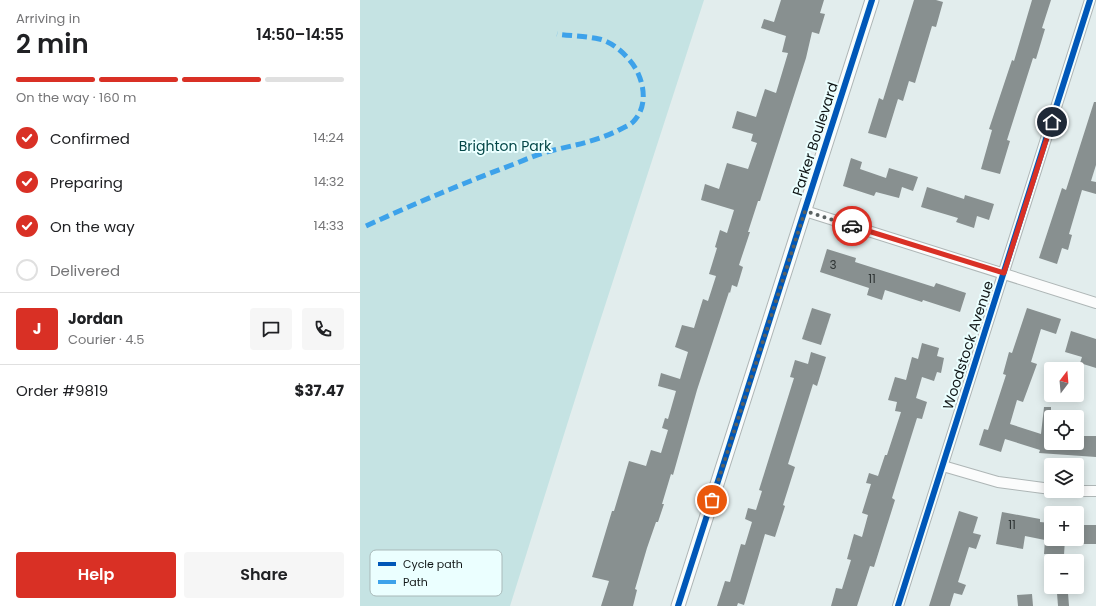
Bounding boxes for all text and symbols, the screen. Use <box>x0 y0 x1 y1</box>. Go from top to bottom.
text: Arriving in <box>16 9 80 28</box>
text: 14:50–14:55 <box>256 24 344 45</box>
text: 2 min <box>16 26 89 62</box>
street label: Parker Boulevard <box>787 80 843 198</box>
text: On the way · 160 m <box>16 88 137 107</box>
pin <box>1035 105 1069 139</box>
icon: home <box>1041 111 1063 133</box>
icon: check <box>16 127 38 149</box>
text: Confirmed <box>50 128 130 149</box>
text: 14:24 <box>313 128 344 147</box>
park label: Brighton Park <box>459 136 552 156</box>
icon: check <box>16 171 38 193</box>
text: Preparing <box>50 172 123 193</box>
text: 14:32 <box>314 172 344 191</box>
courier <box>832 206 872 246</box>
icon: check <box>16 215 38 237</box>
icon: car <box>841 215 863 237</box>
text: On the way <box>50 216 135 237</box>
text: 14:33 <box>314 216 344 235</box>
house number: 3 <box>829 256 837 273</box>
text: Delivered <box>50 260 120 281</box>
house number: 11 <box>868 270 876 287</box>
street label: Woodstock Avenue <box>938 278 998 412</box>
text: Jordan <box>68 308 123 329</box>
button: chat <box>250 308 292 350</box>
button: phone <box>302 308 344 350</box>
text: J <box>33 318 41 339</box>
text: Courier · 4.5 <box>68 330 144 349</box>
north arrow <box>1044 362 1084 402</box>
map controls <box>1044 362 1084 594</box>
text: Order #9819 <box>16 380 108 401</box>
text: $37.47 <box>295 380 344 401</box>
button: locate <box>1044 410 1084 450</box>
button: layers <box>1044 458 1084 498</box>
pin <box>695 483 729 517</box>
icon: bag <box>701 489 723 511</box>
button: + <box>1044 506 1084 546</box>
house number: 11 <box>1008 516 1016 533</box>
legend <box>370 550 502 596</box>
button: Help <box>16 552 176 598</box>
button: Share <box>184 552 344 598</box>
button: − <box>1044 554 1084 594</box>
text: Cycle path <box>403 556 463 572</box>
text: Path <box>403 574 428 590</box>

